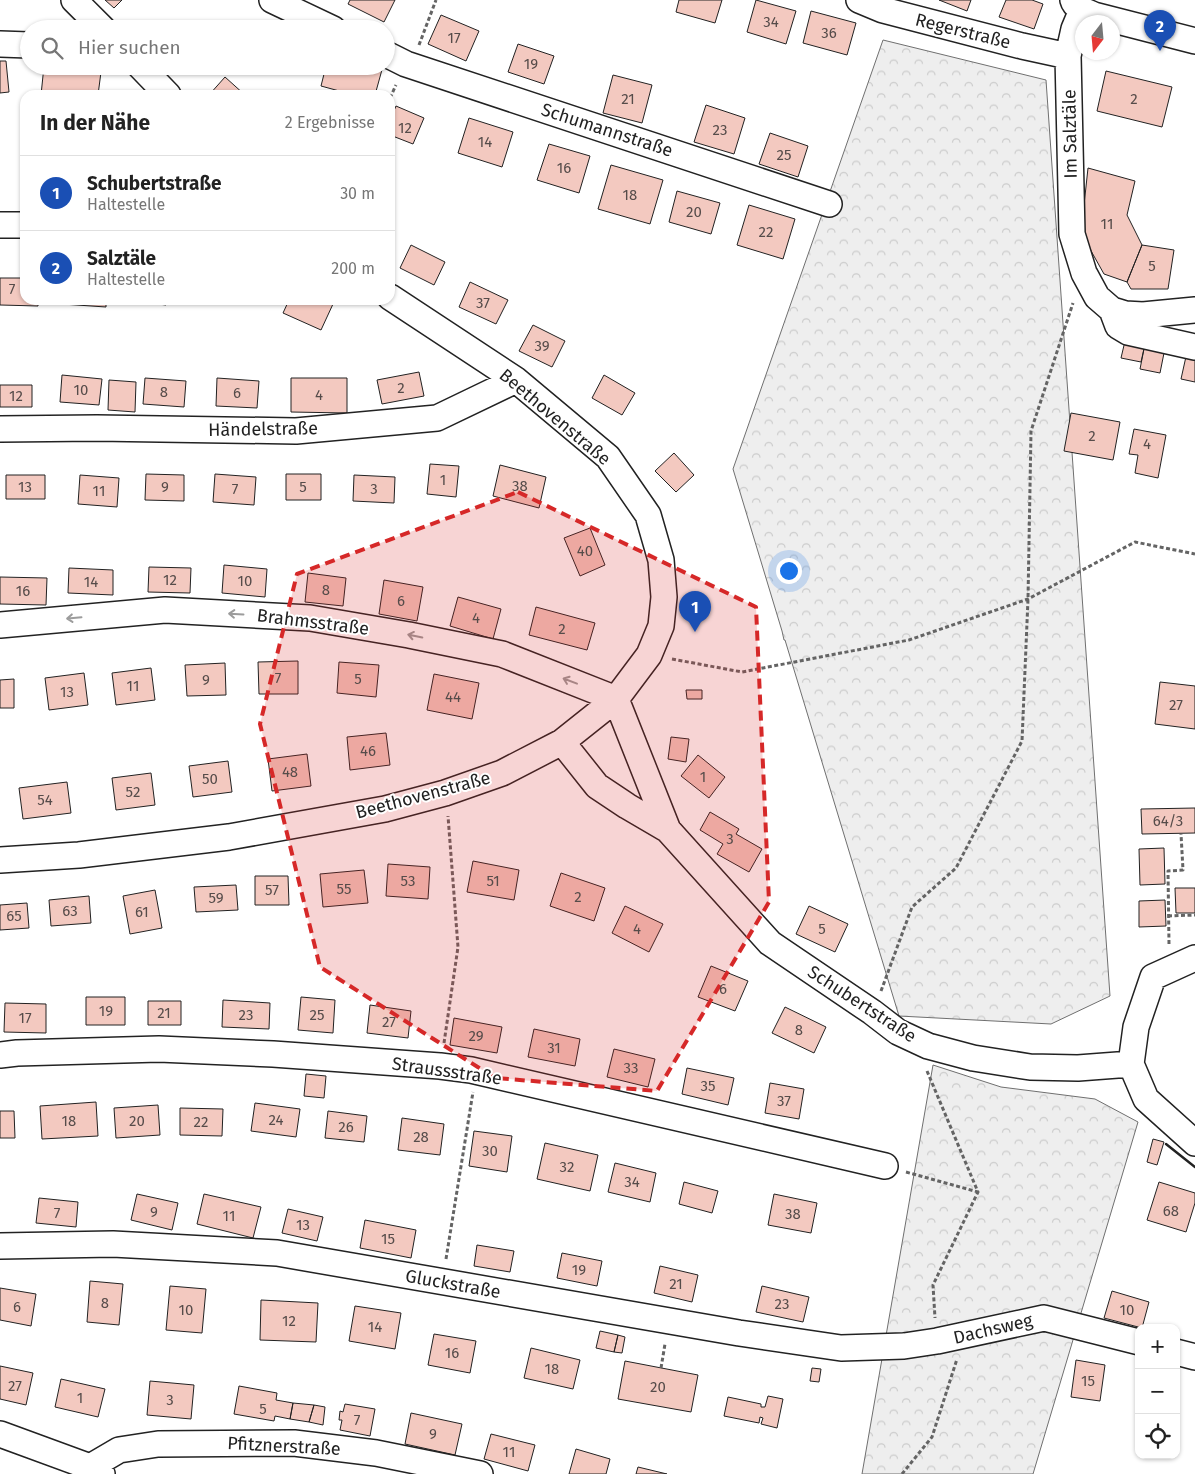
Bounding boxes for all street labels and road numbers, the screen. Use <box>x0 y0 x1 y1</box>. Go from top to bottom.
street label: Regerstraße <box>913 9 1013 53</box>
street label: Im Salztäle <box>1058 89 1082 179</box>
street label: Schumannstraße <box>538 98 676 162</box>
street label: Beethovenstraße <box>495 364 615 470</box>
street label: Händelstraße <box>208 417 318 441</box>
street label: Brahmsstraße <box>256 604 370 640</box>
street label: Beethovenstraße <box>353 766 493 824</box>
street label: Schubertstraße <box>804 961 920 1047</box>
street label: Straussstraße <box>391 1052 503 1090</box>
street label: Gluckstraße <box>404 1265 502 1303</box>
street label: Dachsweg <box>951 1309 1035 1349</box>
street label: Pfitznerstraße <box>227 1432 341 1460</box>

